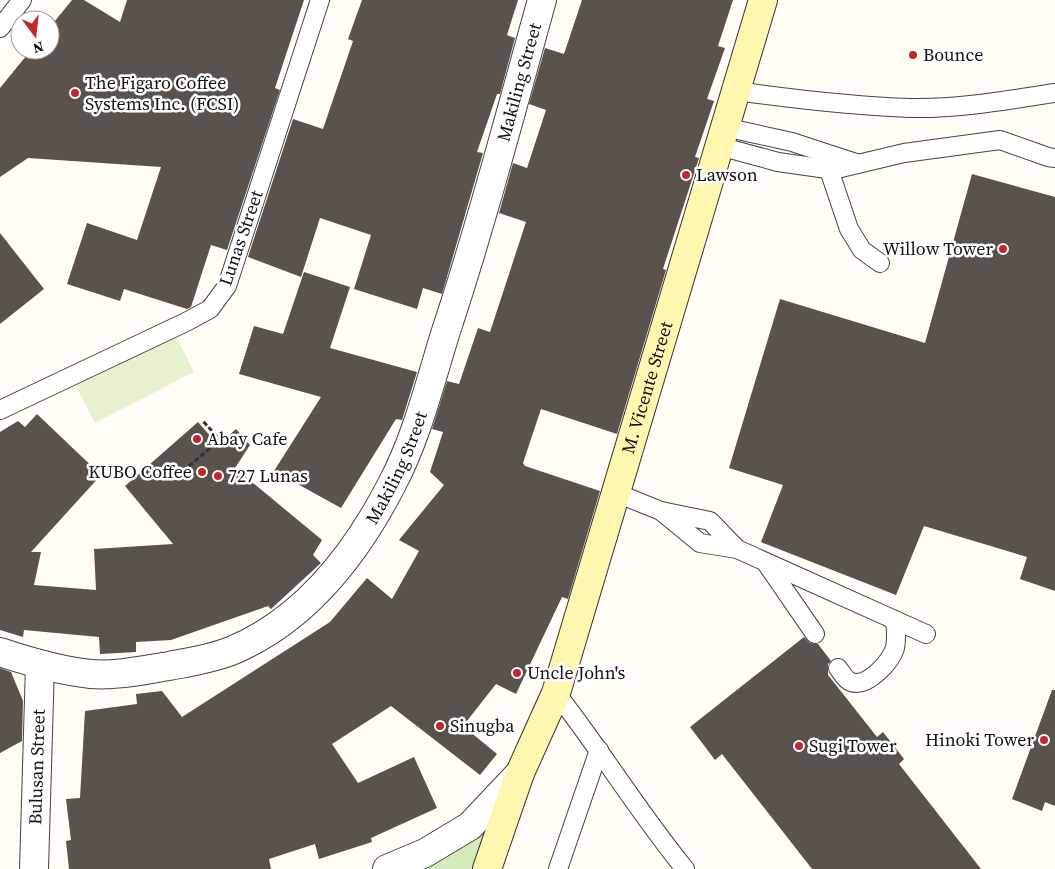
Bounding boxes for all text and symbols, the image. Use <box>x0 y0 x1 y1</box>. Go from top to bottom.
north arrow <box>10 10 60 60</box>
street label: Makiling Street <box>490 20 547 144</box>
text: N <box>31 37 46 59</box>
place label: Bounce <box>923 42 983 67</box>
marker: Bounce <box>907 49 919 61</box>
place label: The Figaro Coffee Systems Inc. (FCSI) <box>85 70 239 116</box>
marker: The Figaro Coffee Systems Inc. (FCSI) <box>69 87 81 99</box>
place label: Lawson <box>696 162 758 187</box>
marker: Lawson <box>680 169 692 181</box>
street label: Lunas Street <box>213 187 269 289</box>
place label: Willow Tower <box>883 236 993 261</box>
marker: Willow Tower <box>997 243 1009 255</box>
street label: M. Vicente Street <box>615 318 678 457</box>
street label: Makiling Street <box>359 408 433 529</box>
place label: Abay Cafe <box>207 426 288 451</box>
marker: Abay Cafe <box>191 433 203 445</box>
place label: KUBO Coffee <box>88 459 192 484</box>
place label: 727 Lunas <box>228 463 308 488</box>
marker: KUBO Coffee <box>196 466 208 478</box>
marker: 727 Lunas <box>212 470 224 482</box>
place label: Uncle John's <box>527 660 625 685</box>
marker: Uncle John's <box>511 667 523 679</box>
street label: Bulusan Street <box>22 709 51 825</box>
place label: Sinugba <box>450 713 515 738</box>
marker: Sinugba <box>434 720 446 732</box>
place label: Hinoki Tower <box>925 727 1034 752</box>
place label: Sugi Tower <box>809 733 897 758</box>
marker: Hinoki Tower <box>1038 734 1050 746</box>
marker: Sugi Tower <box>793 740 805 752</box>

